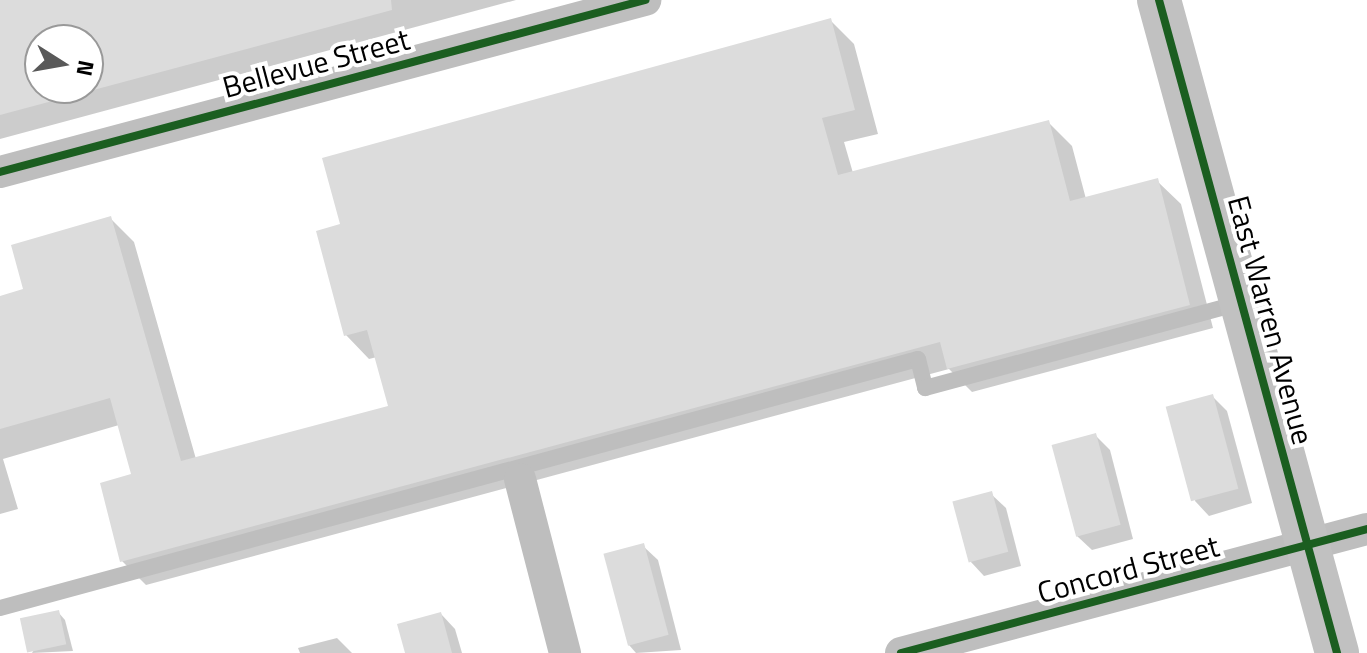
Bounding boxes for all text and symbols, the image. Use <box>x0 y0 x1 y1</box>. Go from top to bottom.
street label: Bellevue Street <box>219 21 413 105</box>
north arrow <box>24 24 104 104</box>
text: N <box>67 57 104 79</box>
street label: East Warren Avenue <box>1220 192 1322 448</box>
street label: Concord Street <box>1033 527 1223 611</box>

